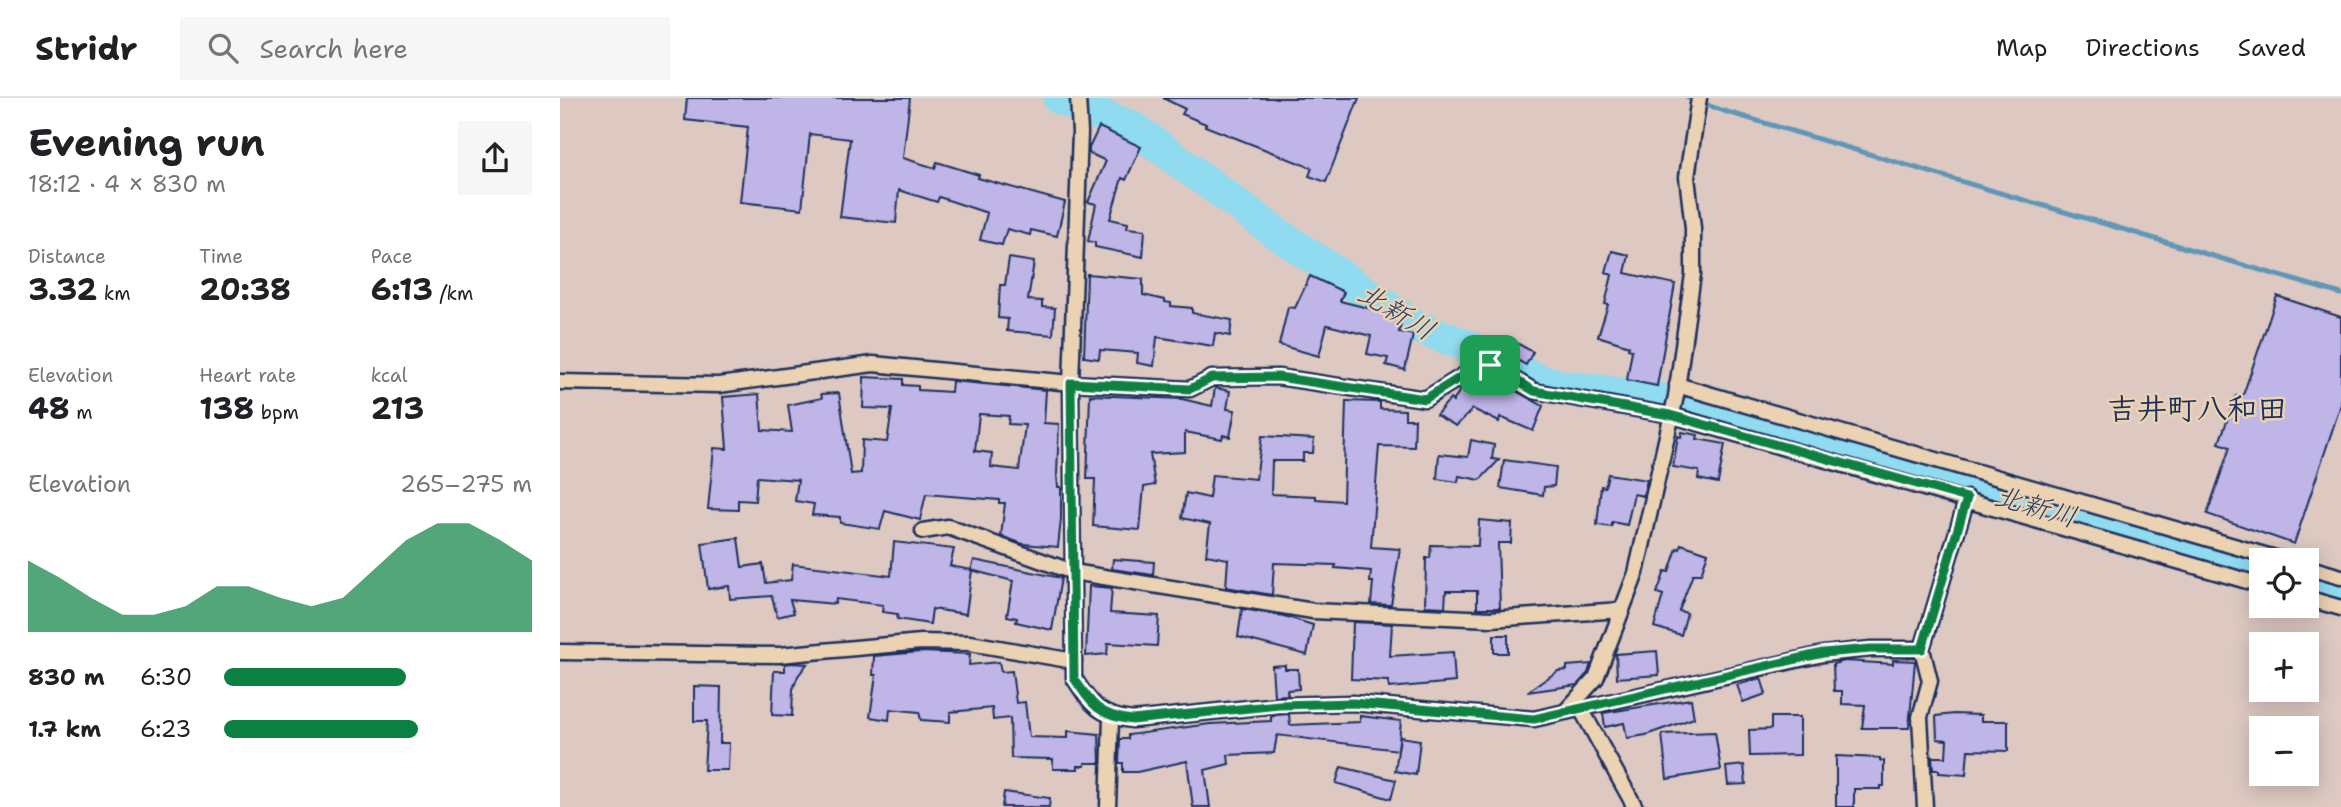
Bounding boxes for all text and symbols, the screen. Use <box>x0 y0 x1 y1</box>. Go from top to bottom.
search box <box>180 17 670 80</box>
text: Stridr <box>35 26 138 71</box>
icon: search <box>204 29 242 67</box>
text: Search here <box>260 31 408 66</box>
text: Map <box>1996 32 2047 64</box>
text: Directions <box>2085 32 2200 64</box>
text: Saved <box>2238 32 2306 64</box>
text: Evening run <box>28 117 265 168</box>
button: share <box>458 121 532 195</box>
text: 18:12 · 4 × 830 m <box>28 169 226 199</box>
text: Distance <box>28 244 106 269</box>
text: Time <box>199 244 243 269</box>
text: Pace <box>371 244 412 269</box>
text: 3.32 <box>28 269 97 310</box>
text: 20:38 <box>199 269 291 310</box>
text: 6:13 <box>371 269 433 310</box>
water label: 北新川 <box>1351 273 1443 349</box>
text: km <box>97 281 131 306</box>
text: /km <box>433 281 473 306</box>
pin <box>1460 335 1520 395</box>
icon: arrive <box>1471 346 1509 384</box>
text: Elevation <box>28 363 113 388</box>
text: Heart rate <box>199 363 296 388</box>
text: kcal <box>371 363 408 388</box>
text: 48 <box>28 388 70 429</box>
text: 138 <box>199 388 254 429</box>
text: 213 <box>371 388 424 429</box>
district label: 吉井町八和田 <box>2107 388 2287 429</box>
text: m <box>70 400 93 425</box>
text: bpm <box>254 400 299 425</box>
text: Elevation <box>28 469 131 499</box>
text: 265–275 m <box>400 469 532 499</box>
water label: 北新川 <box>1990 476 2082 536</box>
map controls <box>2249 548 2319 786</box>
button: locate <box>2249 548 2319 618</box>
button: + <box>2249 632 2319 702</box>
text: 830 m <box>28 662 105 692</box>
text: 6:30 <box>140 662 192 692</box>
text: 1.7 km <box>28 714 101 744</box>
text: 6:23 <box>140 714 191 744</box>
button: − <box>2249 716 2319 786</box>

